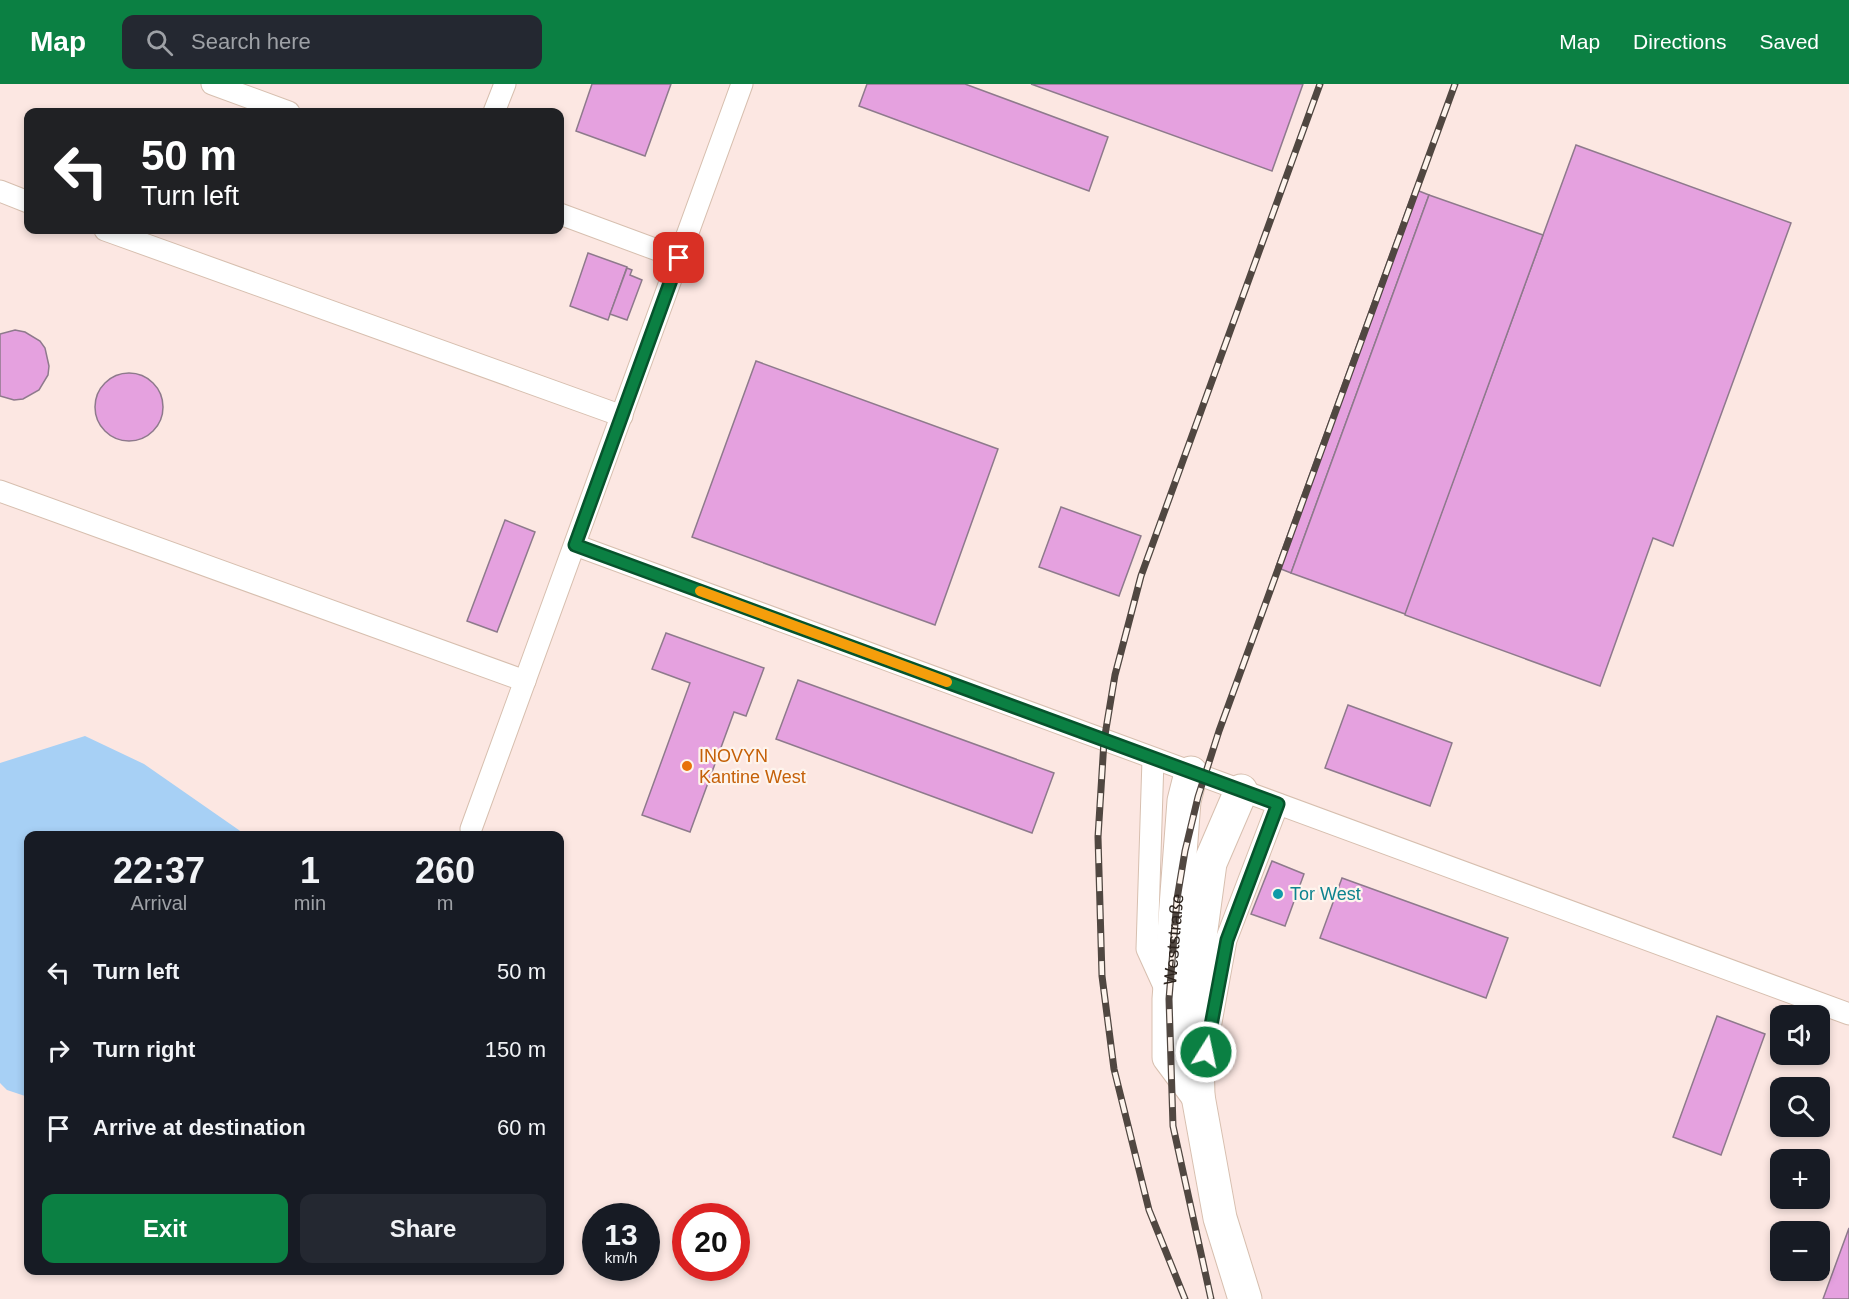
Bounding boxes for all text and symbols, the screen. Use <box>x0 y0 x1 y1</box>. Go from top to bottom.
search box <box>122 15 542 69</box>
text: Map <box>30 26 86 57</box>
icon: search <box>143 26 176 59</box>
text: Search here <box>191 29 311 54</box>
text: Map <box>1559 30 1600 53</box>
text: Directions <box>1633 30 1726 53</box>
text: Saved <box>1759 30 1819 53</box>
icon: left <box>42 132 120 210</box>
text: 50 m <box>141 132 237 179</box>
text: Turn left <box>141 181 239 211</box>
pin <box>653 232 704 283</box>
icon: arrive <box>662 241 695 274</box>
place label: INOVYN Kantine West <box>699 746 806 787</box>
marker: INOVYN Kantine West <box>680 759 694 773</box>
text: 22:37 <box>113 850 205 891</box>
text: 1 <box>300 850 320 891</box>
text: 260 <box>415 850 475 891</box>
place label: Tor West <box>1290 884 1361 904</box>
marker: Tor West <box>1271 887 1285 901</box>
text: Arrival <box>131 892 187 914</box>
text: min <box>294 892 326 914</box>
text: m <box>437 892 453 914</box>
street label: Weststraße <box>1160 892 1188 986</box>
icon: left <box>42 956 75 989</box>
text: Turn left <box>93 959 179 984</box>
text: 50 m <box>497 959 546 984</box>
map controls <box>1770 1005 1830 1281</box>
button: sound <box>1770 1005 1830 1065</box>
position arrow <box>1174 1020 1238 1084</box>
icon: right <box>42 1034 75 1067</box>
text: Turn right <box>93 1037 195 1062</box>
text: 150 m <box>485 1037 546 1062</box>
button: search <box>1770 1077 1830 1137</box>
icon: arrive <box>42 1112 75 1145</box>
text: Arrive at destination <box>93 1115 306 1140</box>
text: 60 m <box>497 1115 546 1140</box>
button: + <box>1770 1149 1830 1209</box>
button: Exit <box>42 1194 288 1263</box>
button: Share <box>300 1194 546 1263</box>
speed limit sign: 20 <box>672 1203 750 1281</box>
text: 13 <box>604 1218 638 1251</box>
button: − <box>1770 1221 1830 1281</box>
text: km/h <box>605 1249 637 1266</box>

